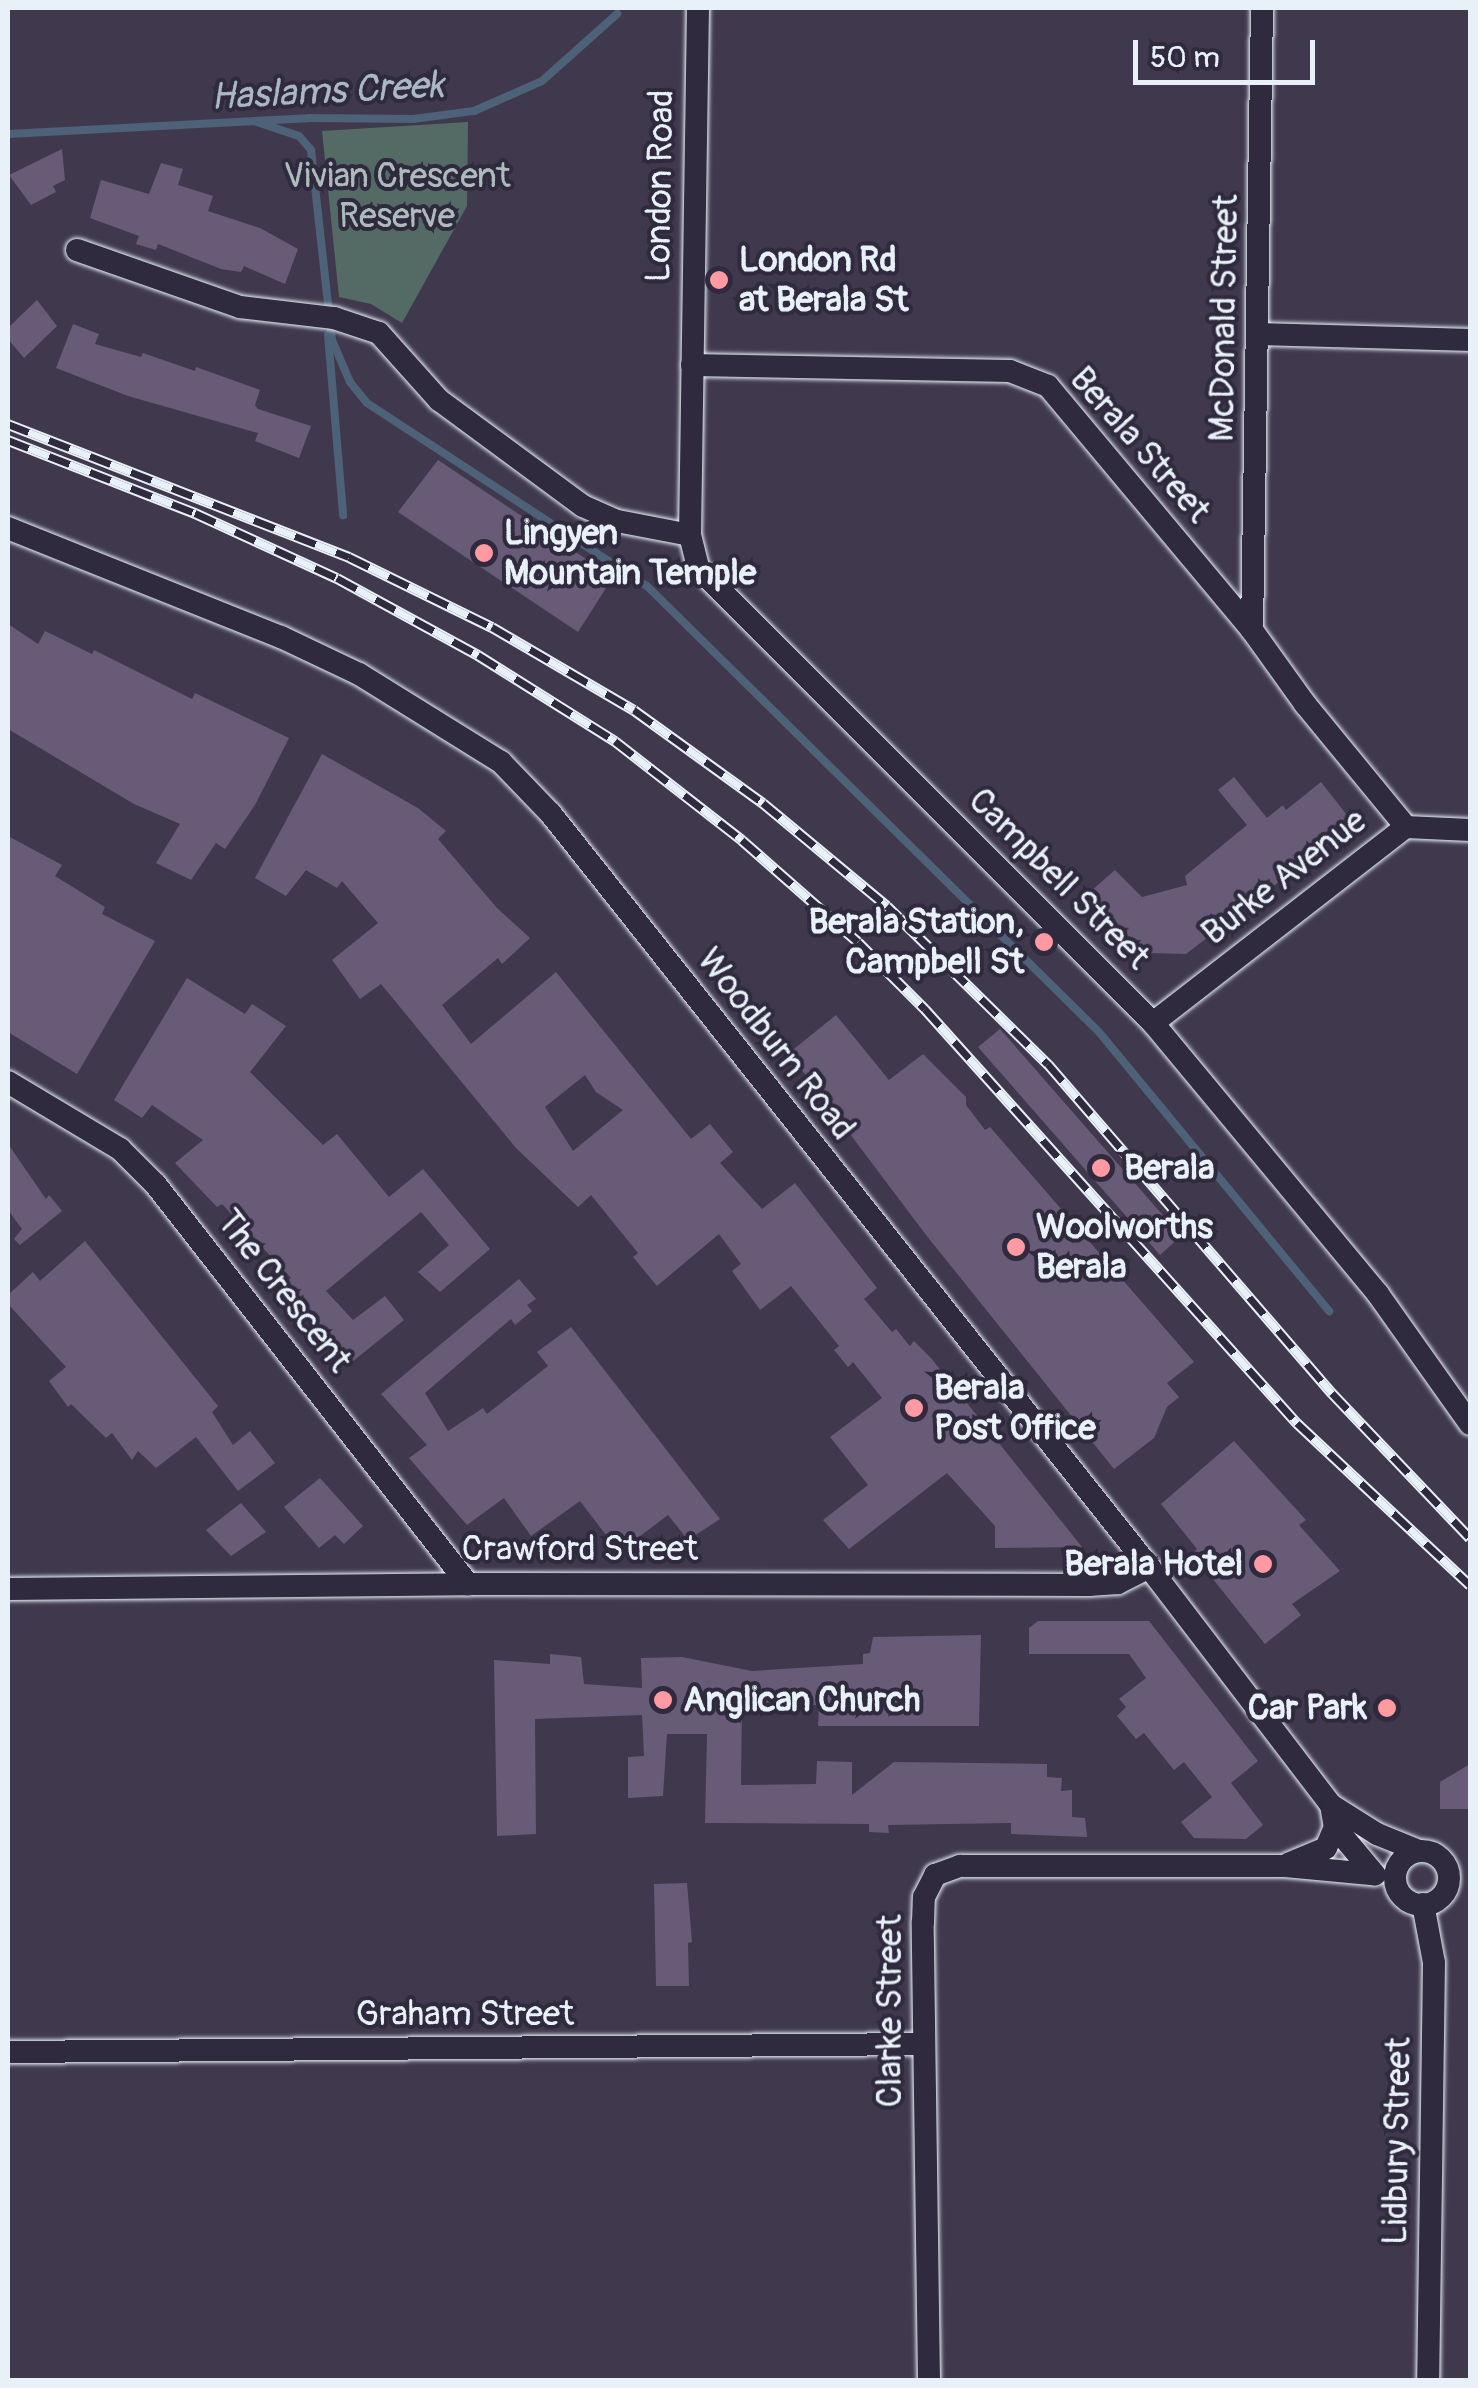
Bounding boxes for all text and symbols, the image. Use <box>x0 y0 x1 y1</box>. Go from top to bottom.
scale bar <box>1138 20 1320 82</box>
text: 50 m <box>1150 39 1220 76</box>
water label: Haslams Creek <box>209 63 445 121</box>
street label: London Road <box>637 89 683 283</box>
park label: Vivian Crescent Reserve <box>283 155 511 237</box>
street label: McDonald Street <box>1201 194 1247 442</box>
place label: London Rd at Berala St <box>739 239 908 321</box>
marker: London Rd at Berala St <box>708 269 730 291</box>
street label: Berala Street <box>1061 358 1219 532</box>
place label: Lingyen Mountain Temple <box>504 512 756 594</box>
marker: Lingyen Mountain Temple <box>473 542 495 564</box>
street label: Campbell Street <box>960 780 1158 978</box>
street label: Burke Avenue <box>1193 800 1375 954</box>
place label: Berala Station, Campbell St <box>809 901 1024 983</box>
marker: Berala Station, Campbell St <box>1033 931 1055 953</box>
street label: Woodburn Road <box>688 940 864 1148</box>
place label: Berala <box>1124 1147 1214 1189</box>
marker: Berala <box>1088 1155 1114 1181</box>
street label: The Crescent <box>207 1201 361 1381</box>
place label: Woolworths Berala <box>1036 1206 1213 1288</box>
marker: Woolworths Berala <box>1005 1236 1027 1258</box>
place label: Berala Post Office <box>934 1367 1096 1449</box>
marker: Berala Post Office <box>903 1397 925 1419</box>
street label: Crawford Street <box>462 1528 698 1570</box>
place label: Berala Hotel <box>1064 1543 1243 1585</box>
marker: Berala Hotel <box>1252 1553 1274 1575</box>
place label: Anglican Church <box>683 1679 920 1721</box>
place label: Car Park <box>1248 1687 1367 1729</box>
marker: Anglican Church <box>652 1689 674 1711</box>
marker: Car Park <box>1376 1697 1398 1719</box>
street label: Clarke Street <box>869 1914 911 2108</box>
street label: Graham Street <box>356 1993 574 2035</box>
street label: Lidbury Street <box>1374 2037 1420 2245</box>

